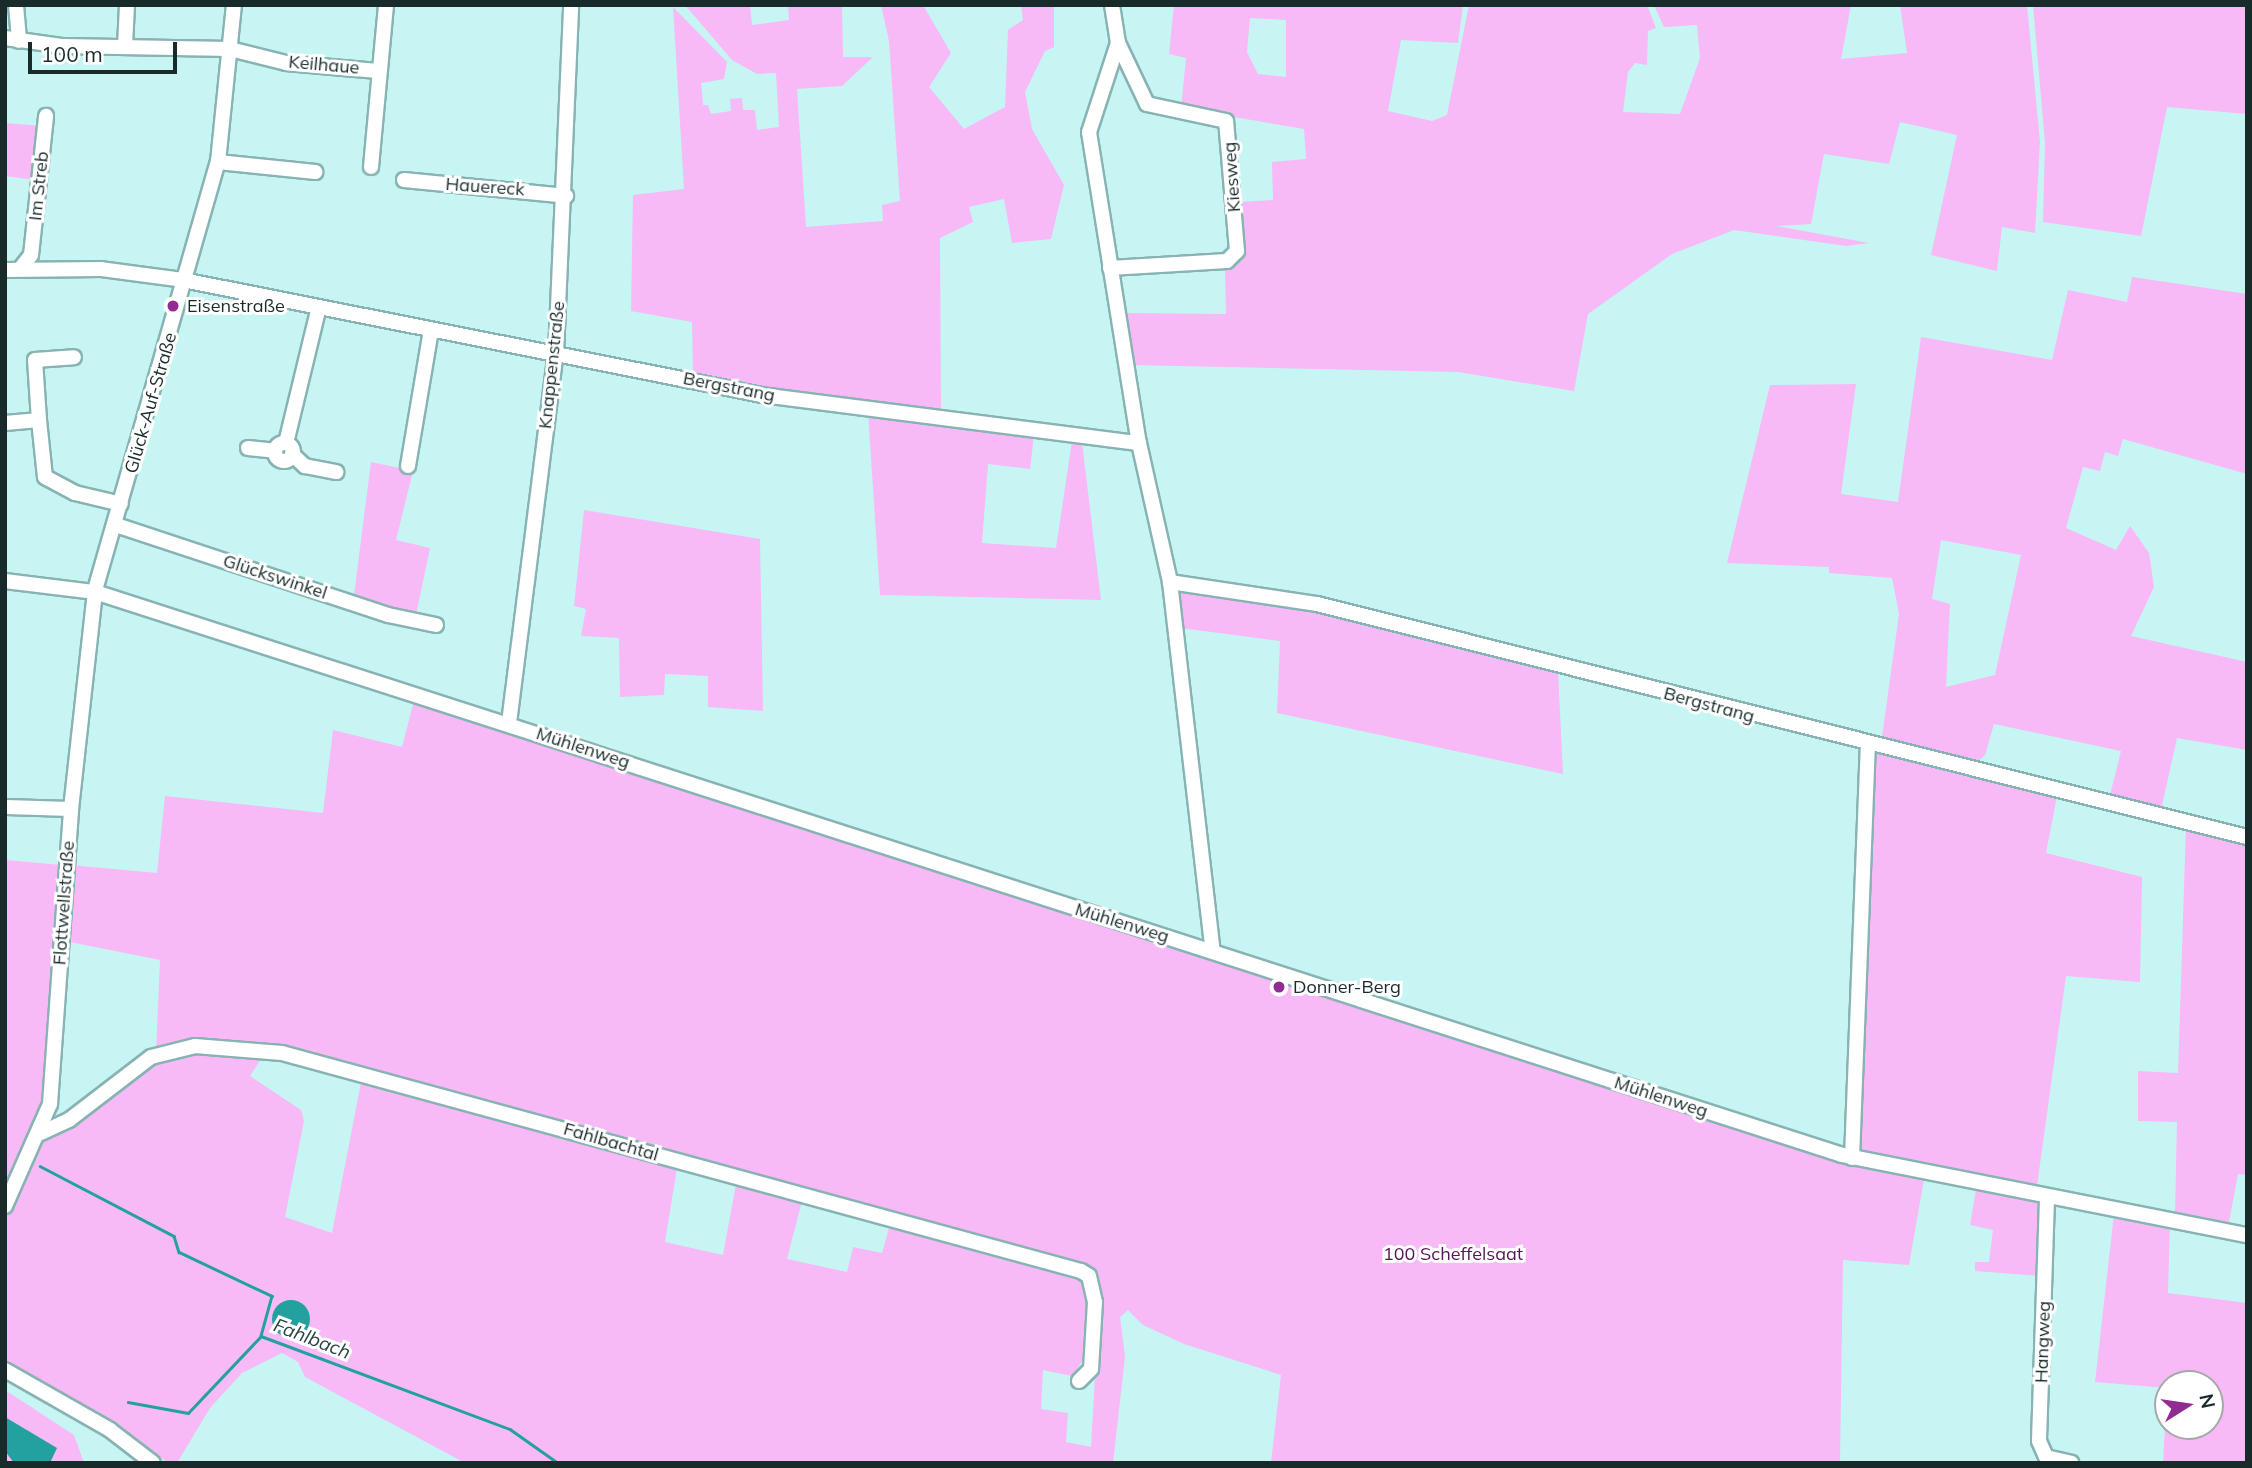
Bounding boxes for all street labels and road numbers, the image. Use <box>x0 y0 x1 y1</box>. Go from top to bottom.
street label: Keilhaue <box>288 51 360 79</box>
street label: Kiesweg <box>1219 141 1245 213</box>
street label: Im Streb <box>25 150 53 222</box>
street label: Hauereck <box>445 173 525 201</box>
street label: Knappenstraße <box>535 300 569 430</box>
street label: Glück-Auf-Straße <box>121 330 181 476</box>
street label: Bergstrang <box>681 368 777 406</box>
street label: Glückswinkel <box>220 550 330 604</box>
street label: Bergstrang <box>1661 683 1757 727</box>
street label: Mühlenweg <box>534 723 632 773</box>
street label: Flottwellstraße <box>49 840 79 966</box>
street label: Mühlenweg <box>1072 898 1172 948</box>
street label: Mühlenweg <box>1612 1072 1710 1122</box>
street label: Fahlbachtal <box>561 1118 661 1166</box>
street label: Hangweg <box>2031 1301 2055 1383</box>

